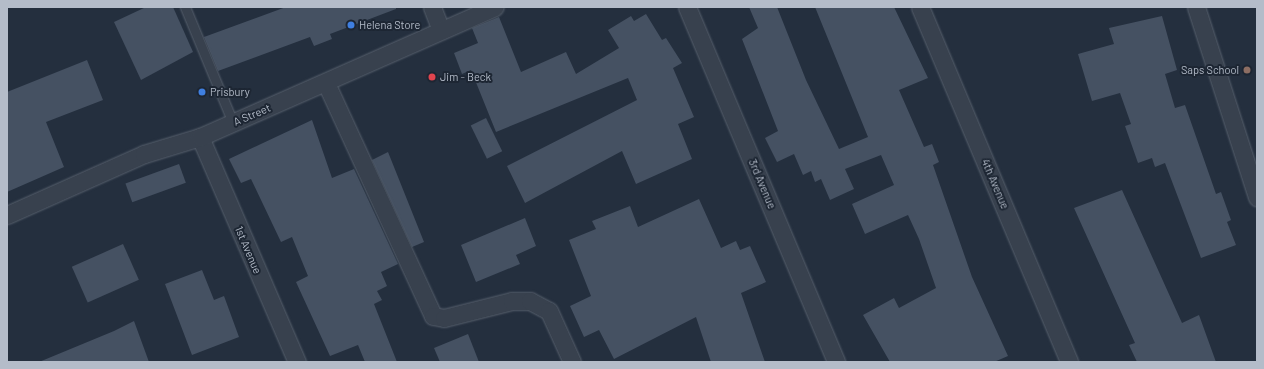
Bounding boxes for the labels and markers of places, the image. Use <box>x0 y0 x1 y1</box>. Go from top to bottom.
place label: Helena Store <box>359 18 420 32</box>
marker: Helena Store <box>346 20 356 30</box>
place label: Saps School <box>1181 63 1239 77</box>
marker: Saps School <box>1242 65 1252 75</box>
place label: Jim - Beck <box>440 70 491 84</box>
marker: Jim - Beck <box>427 72 437 82</box>
place label: Prisbury <box>210 85 250 99</box>
marker: Prisbury <box>197 87 207 97</box>

